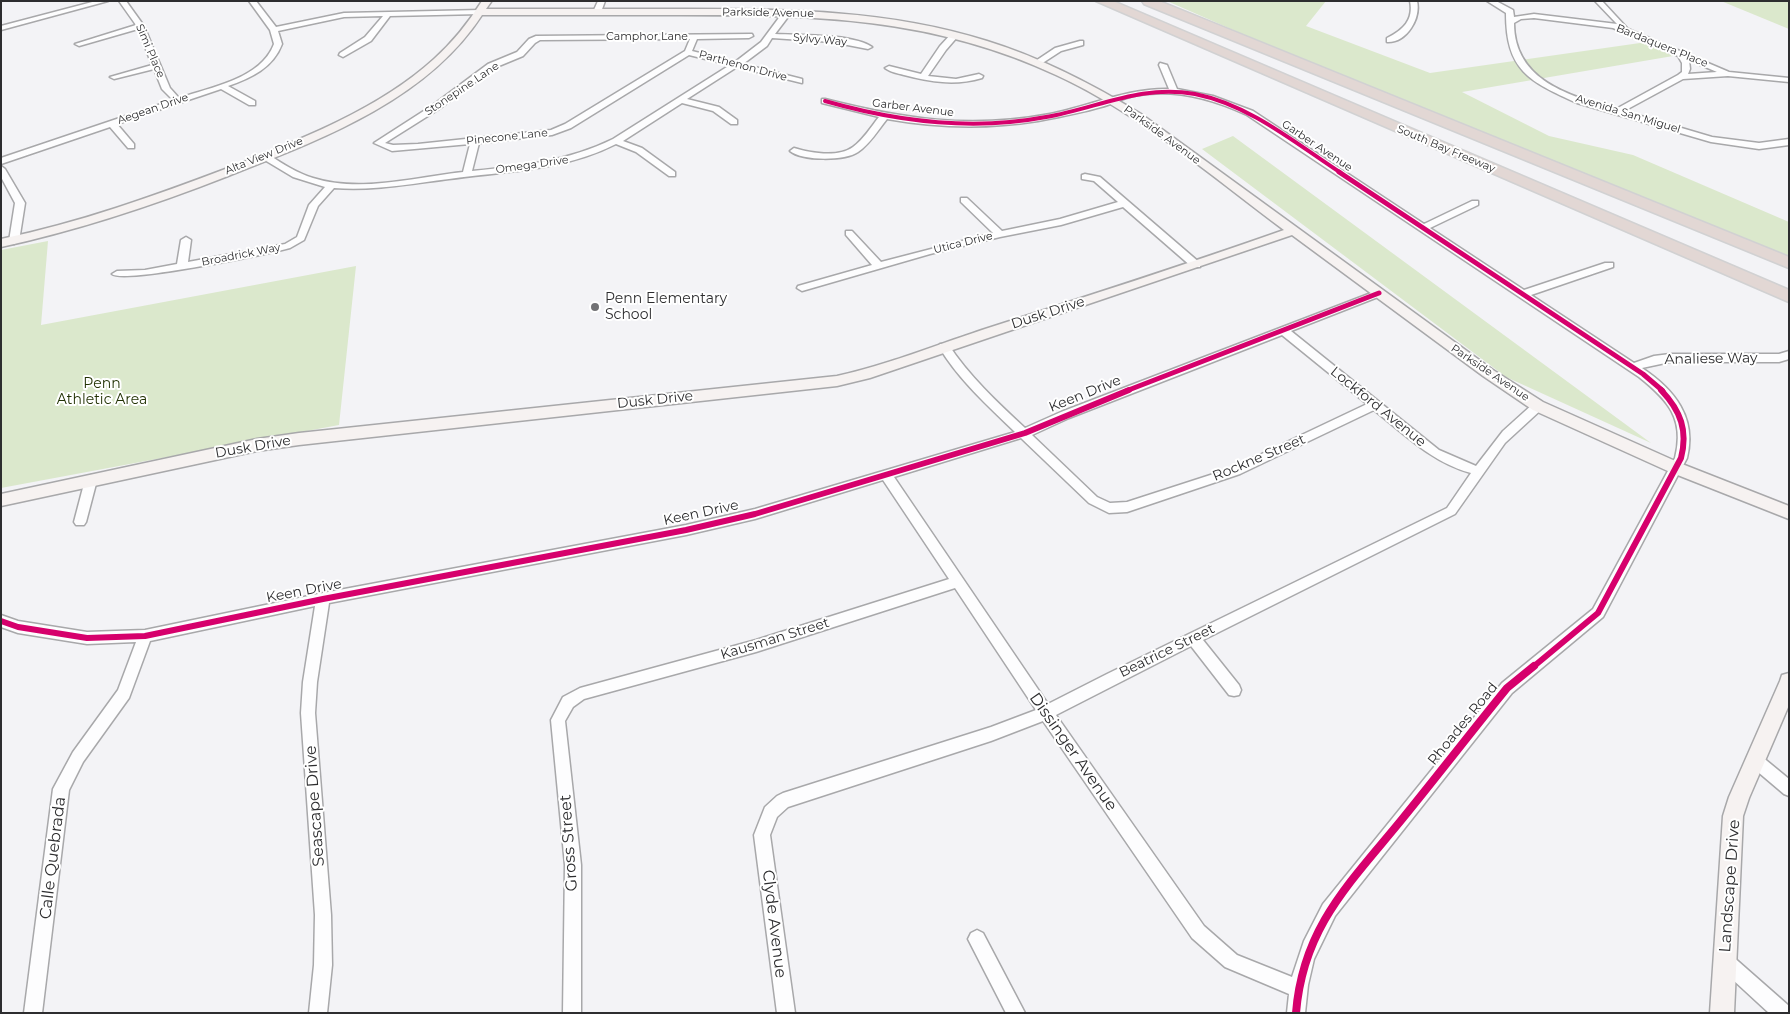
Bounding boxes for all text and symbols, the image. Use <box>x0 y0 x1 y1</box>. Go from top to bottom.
street label: Parkside Avenue <box>722 6 814 20</box>
street label: Simi Place <box>133 22 167 80</box>
street label: Bardaquera Place <box>1614 22 1710 70</box>
street label: Camphor Lane <box>606 30 688 44</box>
street label: Sylvy Way <box>792 31 848 49</box>
street label: Parthenon Drive <box>697 48 789 84</box>
street label: Stonepine Lane <box>422 59 502 119</box>
street label: Aegean Drive <box>116 91 190 127</box>
street label: Avenida San Miguel <box>1574 92 1682 136</box>
street label: Garber Avenue <box>871 96 955 120</box>
street label: Parkside Avenue <box>1121 103 1203 167</box>
street label: Garber Avenue <box>1279 118 1355 174</box>
street label: South Bay Freeway <box>1395 122 1497 176</box>
street label: Pinecone Lane <box>466 126 548 148</box>
street label: Alta View Drive <box>223 134 305 178</box>
street label: Omega Drive <box>495 153 569 177</box>
street label: Utica Drive <box>932 229 994 257</box>
street label: Broadrick Way <box>200 241 282 269</box>
place label: Penn Elementary School <box>605 291 727 324</box>
street label: Dusk Drive <box>1009 293 1087 333</box>
marker: Penn Elementary School <box>589 301 601 313</box>
street label: Parkside Avenue <box>1448 342 1532 404</box>
street label: Analiese Way <box>1664 350 1758 368</box>
street label: Lockford Avenue <box>1327 363 1429 451</box>
street label: Keen Drive <box>1046 372 1124 416</box>
park label: Penn Athletic Area <box>57 376 147 408</box>
street label: Dusk Drive <box>616 388 694 412</box>
street label: Rockne Street <box>1210 431 1308 485</box>
street label: Dusk Drive <box>214 432 292 462</box>
street label: Keen Drive <box>662 497 740 529</box>
street label: Keen Drive <box>265 575 343 607</box>
street label: Kausman Street <box>719 614 831 664</box>
street label: Beatrice Street <box>1116 621 1218 681</box>
street label: Rhoades Road <box>1424 679 1502 769</box>
street label: Dissinger Avenue <box>1025 689 1121 815</box>
street label: Seascape Drive <box>301 745 329 867</box>
street label: Gross Street <box>556 794 582 892</box>
street label: Calle Quebrada <box>36 796 70 920</box>
street label: Landscape Drive <box>1716 819 1744 953</box>
street label: Clyde Avenue <box>758 869 790 979</box>

